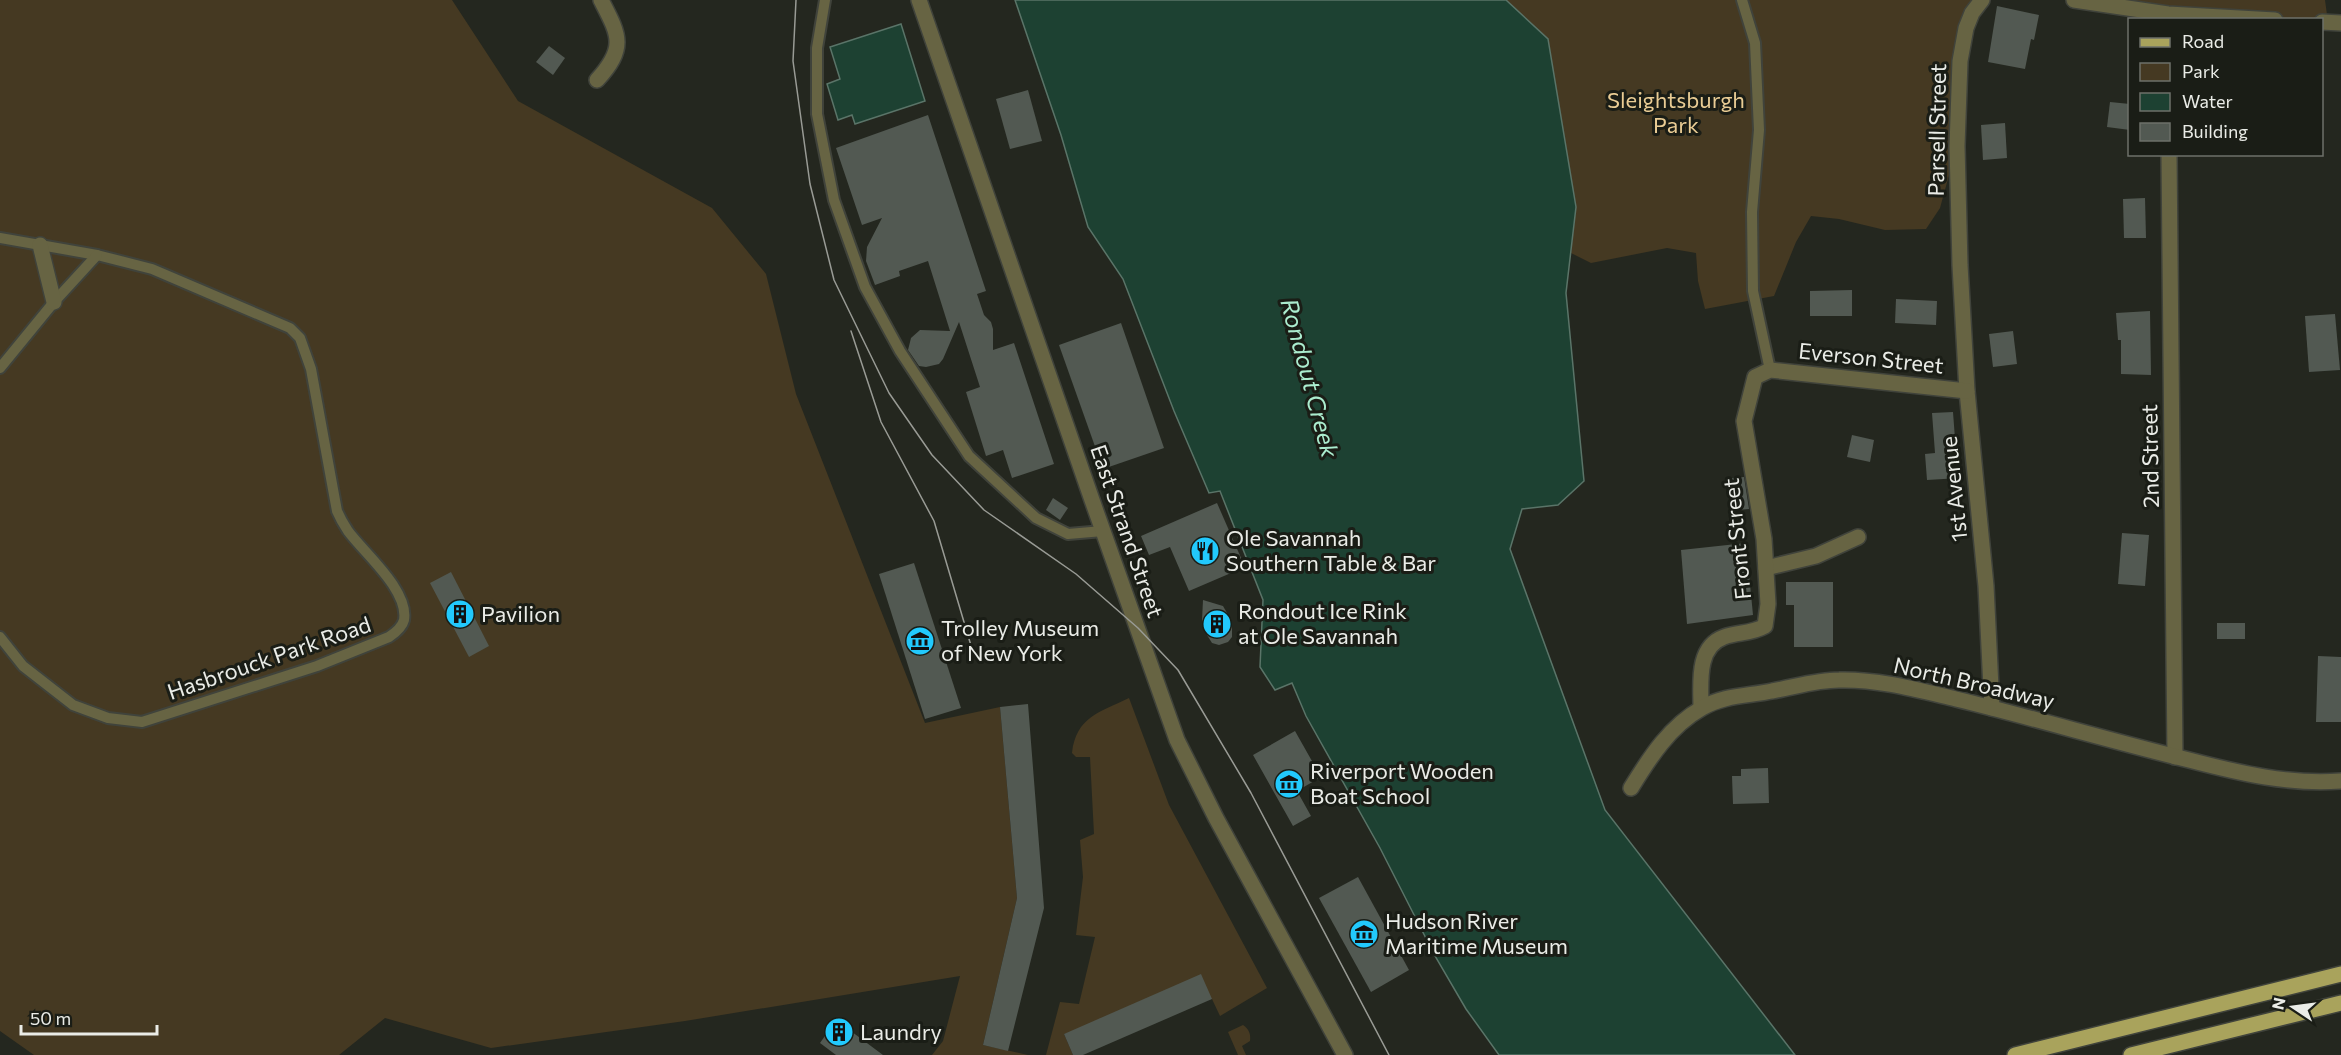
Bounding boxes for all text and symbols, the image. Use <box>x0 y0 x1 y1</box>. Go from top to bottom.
legend <box>2128 18 2323 156</box>
text: Road <box>2182 30 2224 52</box>
text: Park <box>2182 60 2220 82</box>
street label: Parsell Street <box>1922 63 1951 197</box>
park label: Sleightsburgh Park <box>1607 86 1745 138</box>
text: Water <box>2182 90 2233 112</box>
text: Building <box>2182 120 2248 142</box>
water label: Rondout Creek <box>1275 295 1346 461</box>
street label: Everson Street <box>1797 336 1945 379</box>
street label: 2nd Street <box>2135 404 2164 508</box>
street label: 1st Avenue <box>1935 435 1972 543</box>
street label: East Strand Street <box>1085 441 1170 621</box>
street label: Front Street <box>1717 477 1756 601</box>
place label: Ole Savannah Southern Table & Bar <box>1226 524 1436 576</box>
restaurant icon: Ole Savannah Southern Table & Bar <box>1189 535 1221 567</box>
place label: Rondout Ice Rink at Ole Savannah <box>1238 597 1407 649</box>
building icon: Pavilion <box>444 598 476 630</box>
place label: Pavilion <box>481 600 560 627</box>
building icon: Rondout Ice Rink at Ole Savannah <box>1201 608 1233 640</box>
street label: Hasbrouck Park Road <box>164 610 374 705</box>
place label: Trolley Museum of New York <box>941 614 1099 666</box>
museum icon: Trolley Museum of New York <box>904 625 936 657</box>
street label: North Broadway <box>1891 651 2057 714</box>
place label: Riverport Wooden Boat School <box>1310 757 1494 809</box>
museum icon: Riverport Wooden Boat School <box>1273 768 1305 800</box>
place label: Hudson River Maritime Museum <box>1385 907 1568 959</box>
museum icon: Hudson River Maritime Museum <box>1348 918 1380 950</box>
north arrow <box>2263 977 2323 1037</box>
text: N <box>2267 996 2289 1011</box>
scale bar <box>21 998 158 1036</box>
text: 50 m <box>30 1007 71 1029</box>
building icon: Laundry <box>823 1016 855 1048</box>
place label: Laundry <box>860 1018 942 1045</box>

